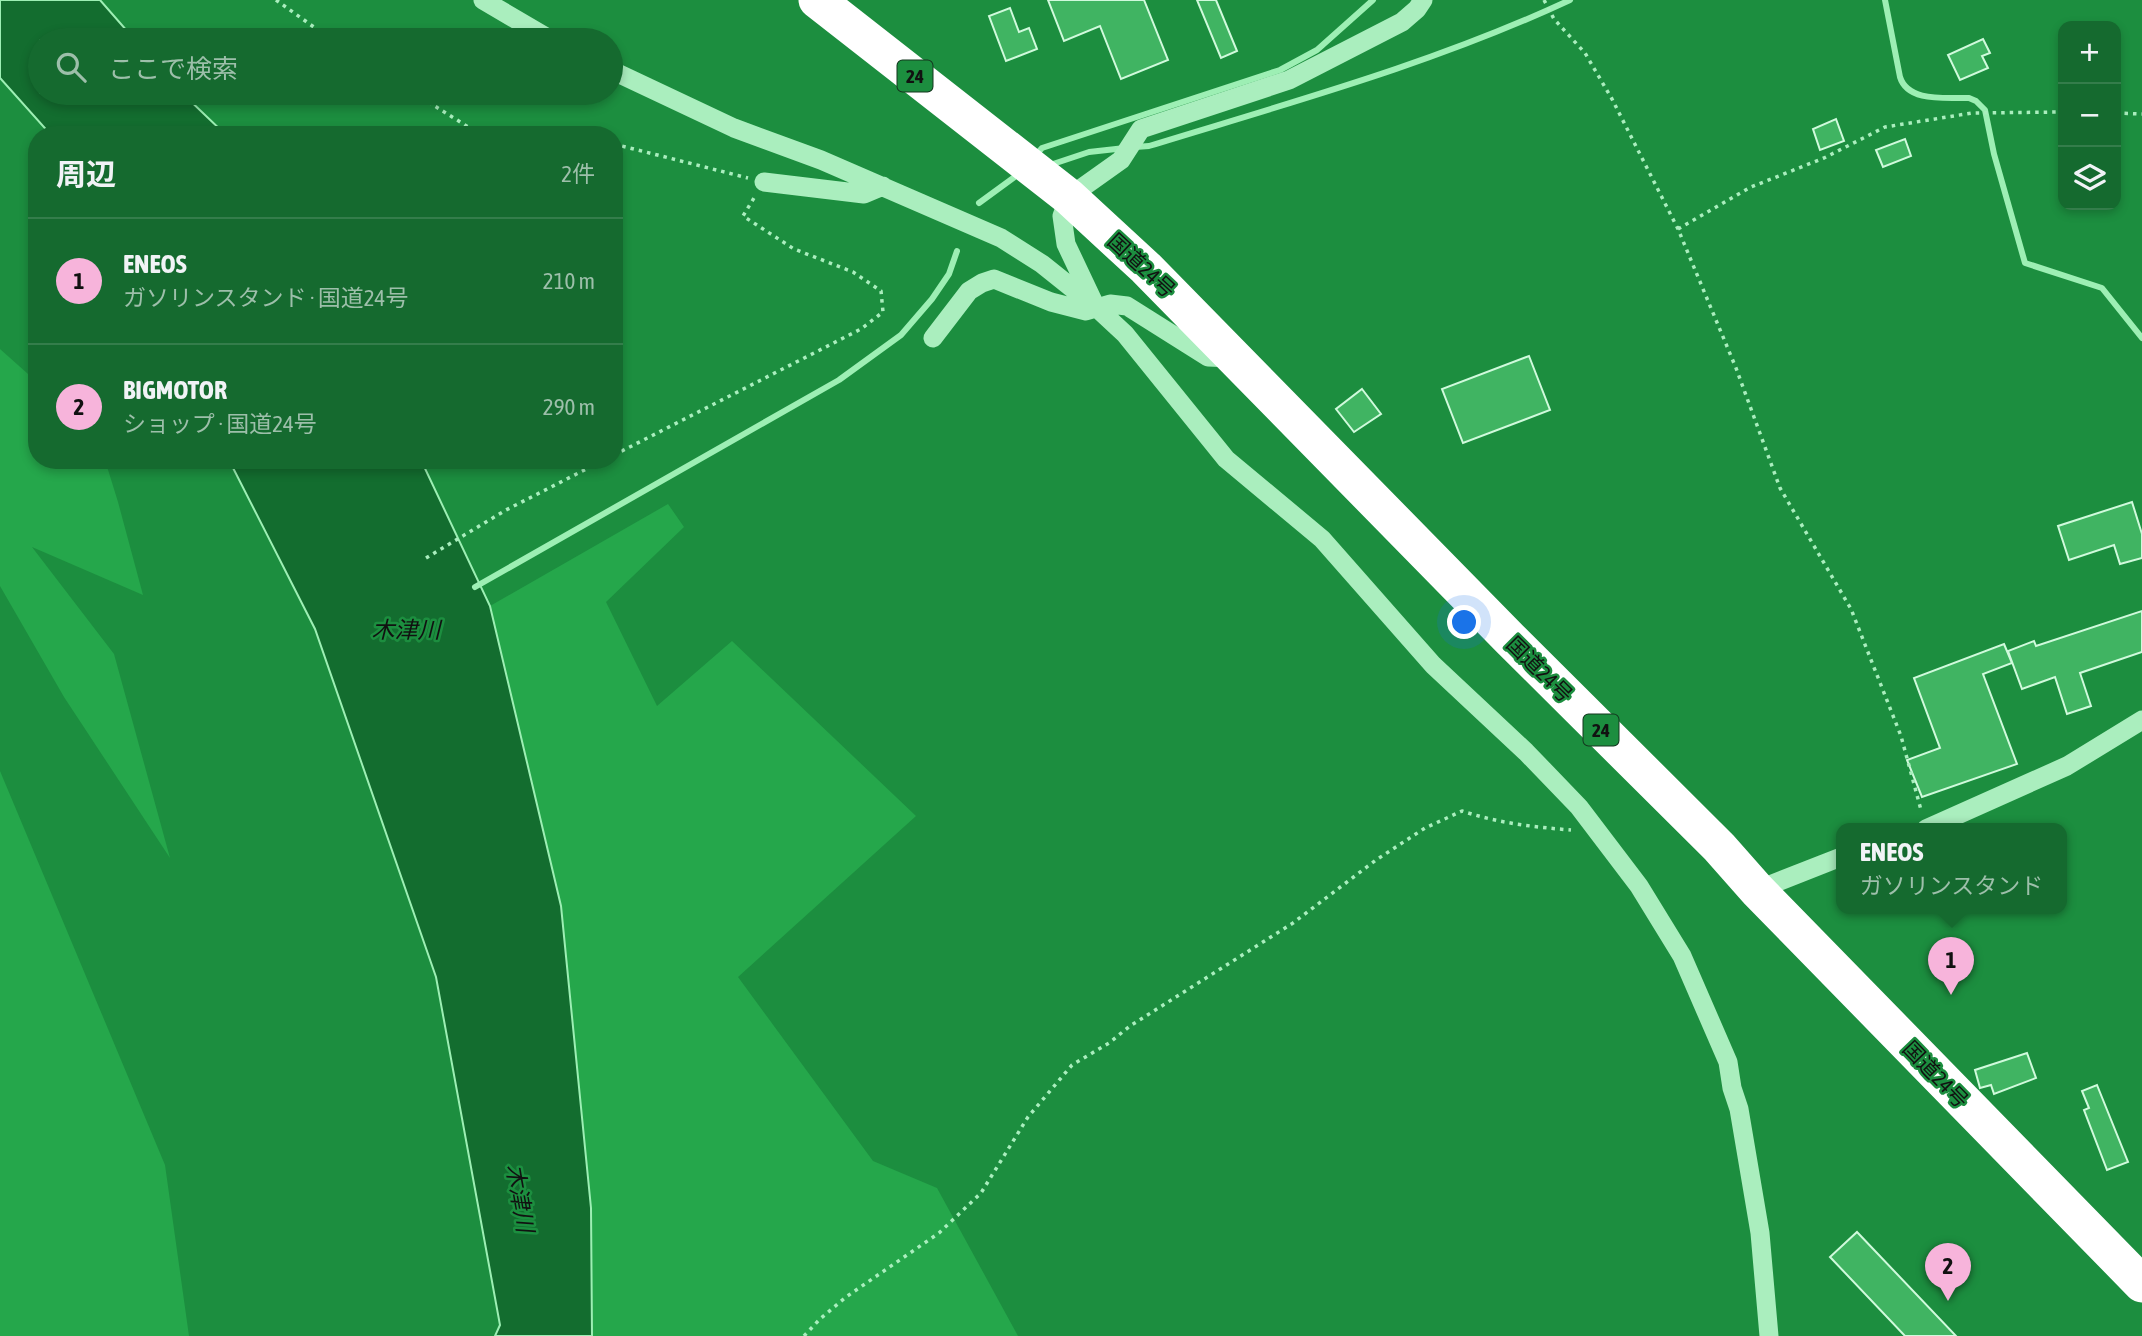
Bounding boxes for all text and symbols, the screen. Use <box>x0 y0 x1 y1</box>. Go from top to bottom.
map controls <box>2058 21 2121 210</box>
button: + <box>2058 21 2121 84</box>
search box <box>28 28 623 105</box>
icon: search <box>52 48 90 86</box>
text: ここで検索 <box>108 54 238 84</box>
road number: 24 <box>898 60 932 92</box>
button: − <box>2058 84 2121 147</box>
button: layers <box>2058 147 2121 210</box>
text: 周辺 <box>56 157 116 191</box>
text: 2件 <box>561 161 595 187</box>
street label: 国道24号 <box>1104 228 1180 302</box>
text: ENEOS <box>123 249 187 279</box>
text: 1 <box>74 268 84 294</box>
text: 210 m <box>543 268 595 294</box>
text: ガソリンスタンド · 国道24号 <box>123 285 408 311</box>
text: BIGMOTOR <box>123 375 227 405</box>
text: 2 <box>74 394 84 420</box>
text: 290 m <box>543 394 595 420</box>
text: ショップ · 国道24号 <box>123 411 317 437</box>
your location <box>1447 605 1481 639</box>
water label: 木津川 <box>372 617 444 643</box>
street label: 国道24号 <box>1502 631 1578 707</box>
road number: 24 <box>1584 715 1618 746</box>
popup <box>1836 823 2067 914</box>
text: ENEOS <box>1860 837 1923 867</box>
text: ガソリンスタンド <box>1860 873 2043 899</box>
pin: 1 <box>1928 937 1974 995</box>
street label: 国道24号 <box>1899 1036 1973 1112</box>
water label: 木津川 <box>501 1162 539 1237</box>
pin: 2 <box>1925 1243 1971 1301</box>

